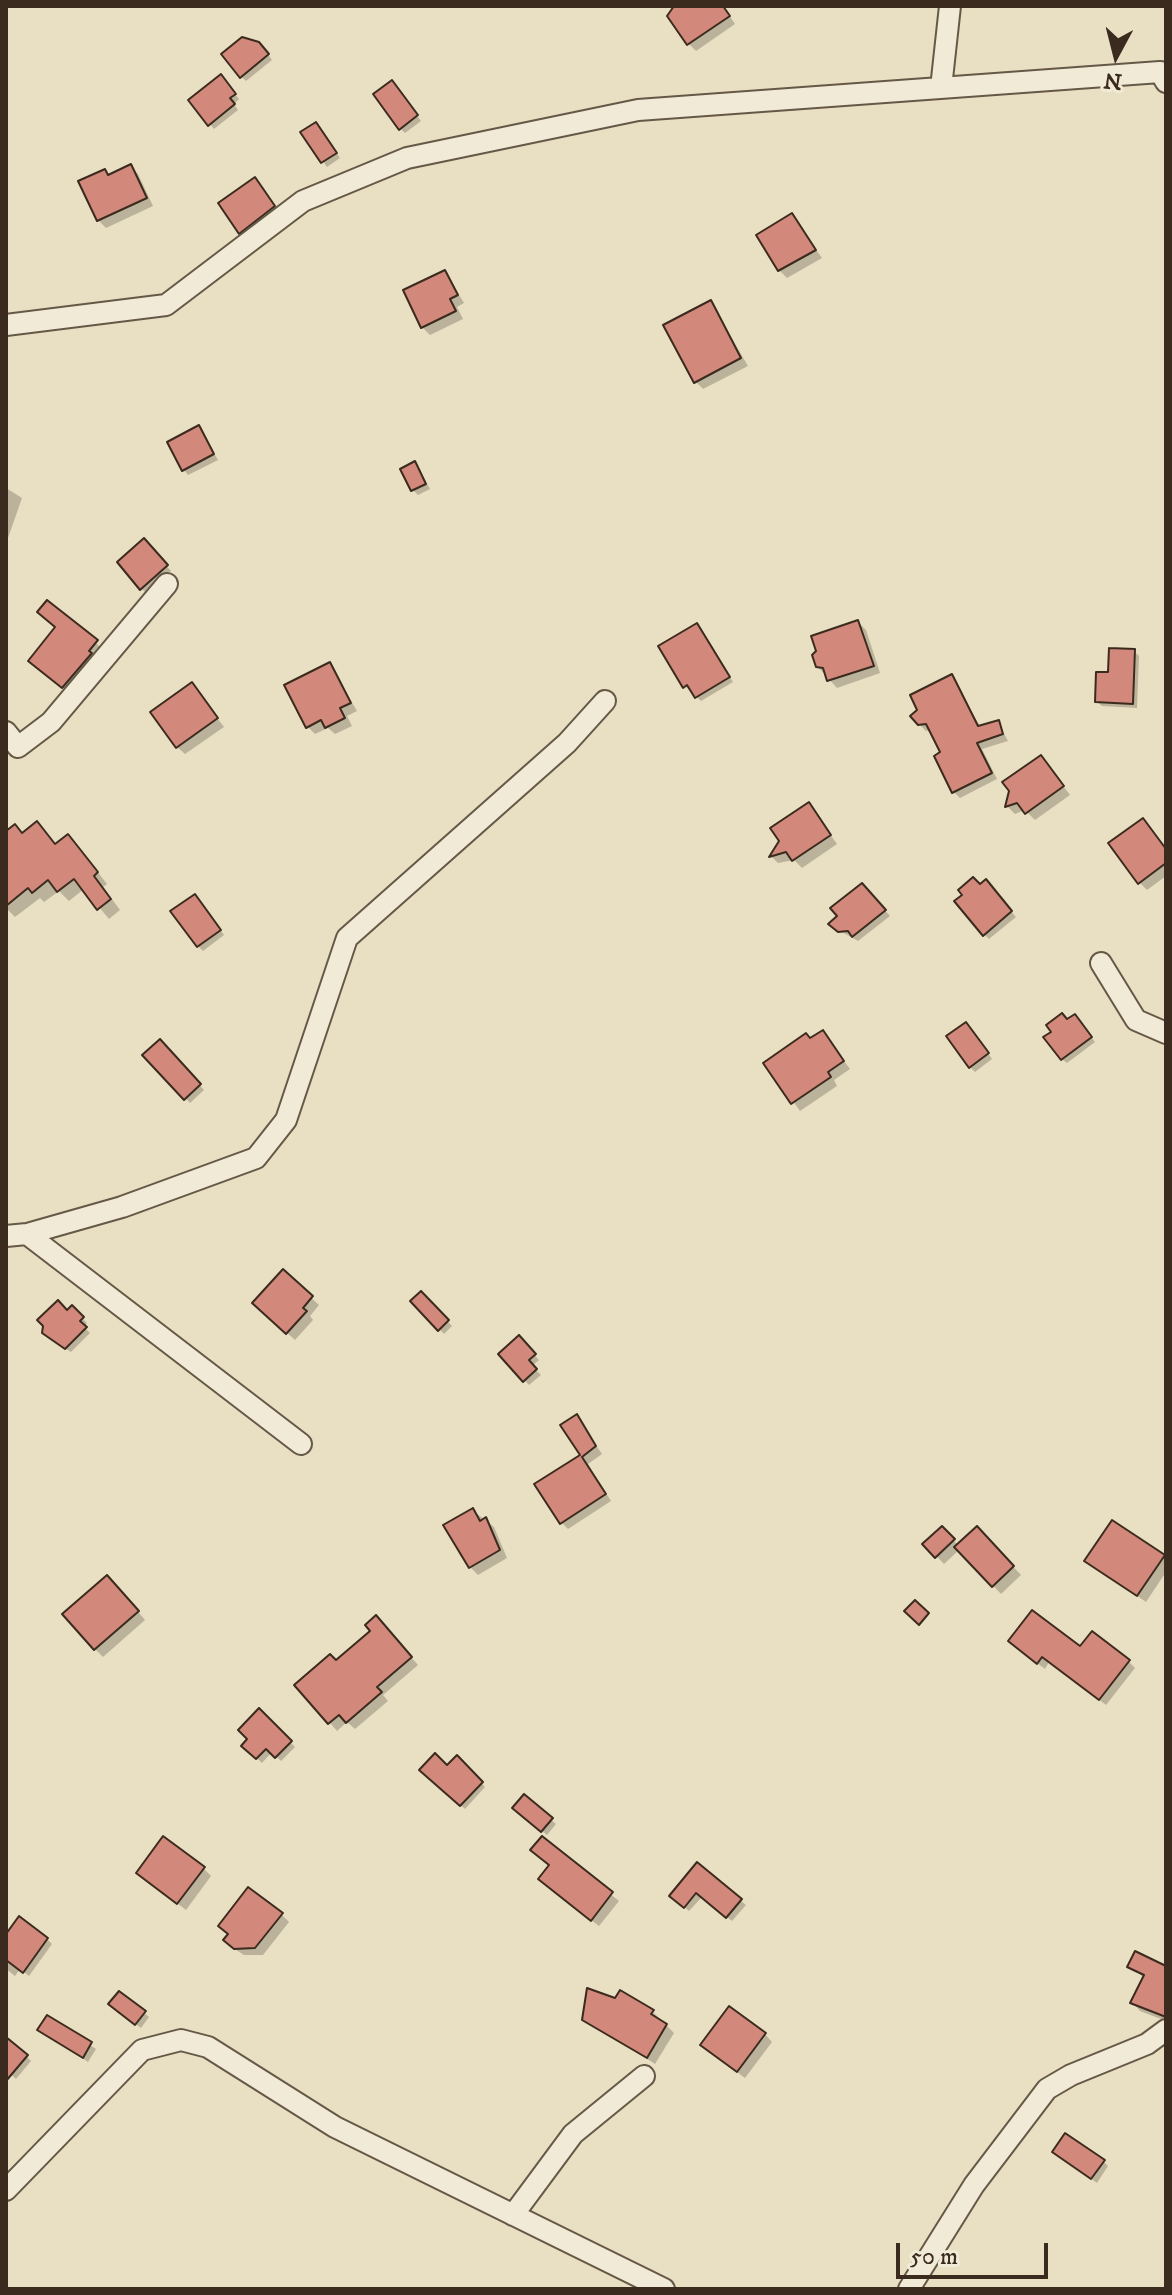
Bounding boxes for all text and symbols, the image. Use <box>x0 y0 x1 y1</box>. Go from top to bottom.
north arrow <box>1076 16 1156 96</box>
text: N <box>1102 66 1124 95</box>
scale bar <box>900 2227 1052 2277</box>
text: 50 m <box>910 2242 958 2272</box>

